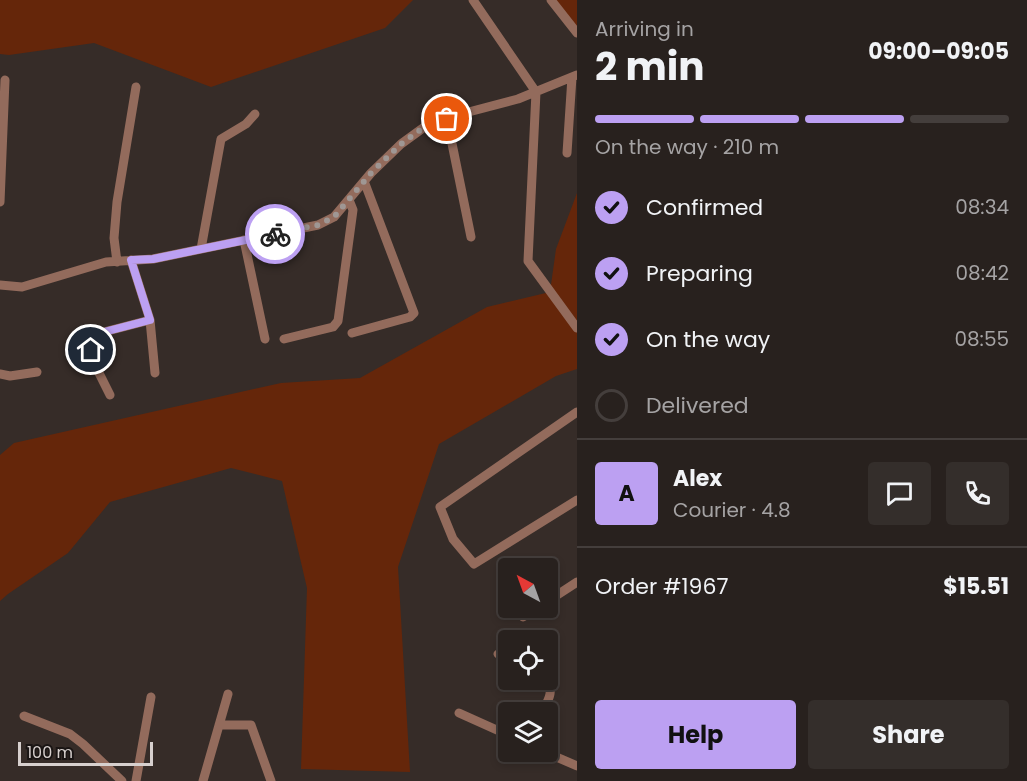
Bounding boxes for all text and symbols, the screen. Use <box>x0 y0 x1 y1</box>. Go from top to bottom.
text: Arriving in <box>595 15 694 43</box>
text: 09:00–09:05 <box>868 36 1009 67</box>
text: 2 min <box>595 39 705 94</box>
pin <box>421 93 472 144</box>
icon: bag <box>430 102 463 135</box>
text: On the way · 210 m <box>595 133 779 161</box>
icon: check <box>595 191 628 224</box>
text: Confirmed <box>646 192 763 223</box>
text: 08:34 <box>955 193 1009 221</box>
courier <box>245 204 305 264</box>
icon: bike <box>259 218 292 251</box>
icon: check <box>595 257 628 290</box>
text: Preparing <box>646 258 753 289</box>
text: 08:42 <box>955 259 1009 287</box>
icon: check <box>595 323 628 356</box>
pin <box>65 324 116 375</box>
text: On the way <box>646 324 770 355</box>
text: 08:55 <box>954 325 1009 353</box>
icon: home <box>74 333 107 366</box>
text: Delivered <box>646 390 749 421</box>
button: chat <box>868 462 931 525</box>
button: phone <box>946 462 1009 525</box>
text: Alex <box>673 463 722 494</box>
text: A <box>618 478 635 509</box>
text: Courier · 4.8 <box>673 496 791 524</box>
north arrow <box>498 558 558 618</box>
map controls <box>498 558 558 762</box>
text: Order #1967 <box>595 571 728 602</box>
text: $15.51 <box>943 571 1009 602</box>
button: locate <box>498 630 558 690</box>
button: Help <box>595 700 796 769</box>
button: Share <box>808 700 1009 769</box>
button: layers <box>498 702 558 762</box>
scale bar <box>18 739 153 766</box>
text: 100 m <box>27 741 73 764</box>

